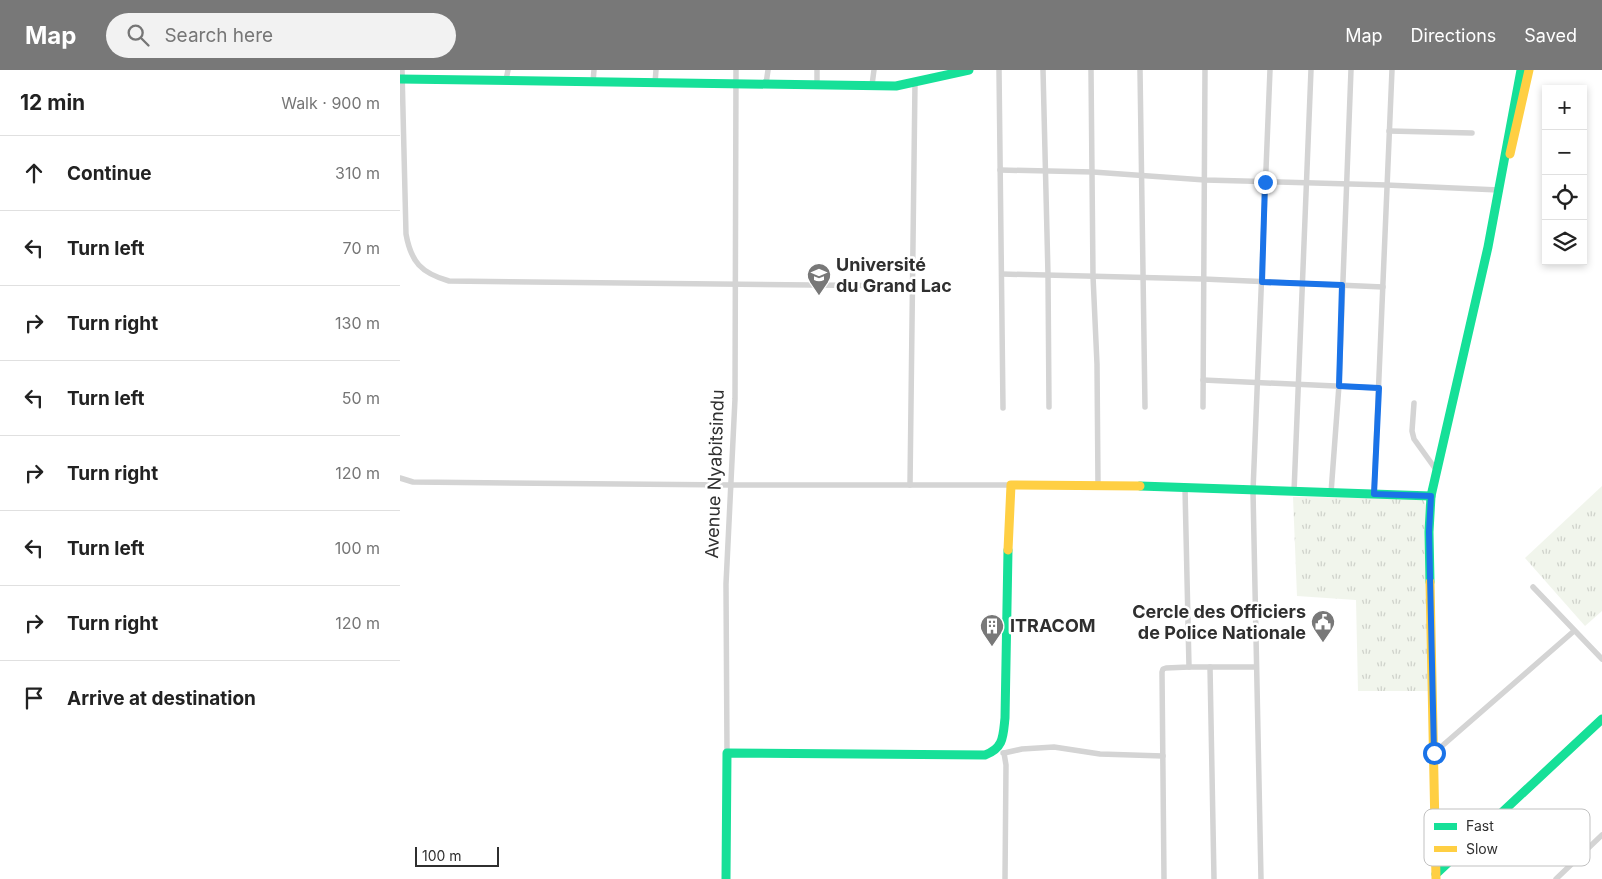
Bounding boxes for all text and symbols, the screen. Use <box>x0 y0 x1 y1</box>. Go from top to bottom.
search box <box>106 13 456 58</box>
text: Map <box>25 21 76 50</box>
icon: search <box>124 21 152 49</box>
text: Search here <box>164 24 273 47</box>
text: Map <box>1345 25 1383 46</box>
text: Directions <box>1411 25 1496 46</box>
text: Saved <box>1524 25 1577 46</box>
map controls <box>1542 85 1587 265</box>
button: + <box>1542 85 1587 130</box>
text: 12 min <box>20 90 85 115</box>
text: Walk · 900 m <box>281 93 380 113</box>
button: − <box>1542 130 1587 175</box>
icon: ahead <box>20 159 48 187</box>
text: Continue <box>67 162 152 185</box>
text: 310 m <box>335 163 380 183</box>
route end <box>1254 171 1277 194</box>
button: locate <box>1542 175 1587 220</box>
button: layers <box>1542 220 1587 265</box>
icon: left <box>20 234 48 262</box>
text: Turn left <box>67 237 145 260</box>
text: 70 m <box>343 238 380 258</box>
place label: Université du Grand Lac <box>836 254 952 296</box>
school or university icon: Université du Grand Lac <box>806 262 832 296</box>
icon: right <box>20 309 48 337</box>
text: Turn right <box>67 312 158 335</box>
text: 130 m <box>335 313 380 333</box>
icon: left <box>20 384 48 412</box>
text: Turn left <box>67 387 145 410</box>
text: 50 m <box>342 388 380 408</box>
street label: Avenue Nyabitsindu <box>701 389 728 559</box>
icon: right <box>20 459 48 487</box>
text: Turn right <box>67 462 158 485</box>
text: 120 m <box>335 463 380 483</box>
icon: left <box>20 534 48 562</box>
text: Turn left <box>67 537 145 560</box>
text: 100 m <box>335 538 380 558</box>
place label: Cercle des Officiers de Police Nationale <box>1132 601 1306 643</box>
icon: right <box>20 609 48 637</box>
public building icon: Cercle des Officiers de Police Nationale <box>1310 609 1336 643</box>
text: Turn right <box>67 612 158 635</box>
text: 120 m <box>335 613 380 633</box>
building icon: ITRACOM <box>979 613 1005 647</box>
place label: ITRACOM <box>1010 615 1096 636</box>
icon: arrive <box>20 684 48 712</box>
text: Arrive at destination <box>67 687 256 710</box>
route start <box>1423 742 1446 765</box>
legend <box>1424 809 1590 866</box>
text: Fast <box>1466 817 1494 834</box>
text: Slow <box>1466 840 1498 857</box>
scale bar <box>415 844 499 867</box>
text: 100 m <box>422 847 462 864</box>

